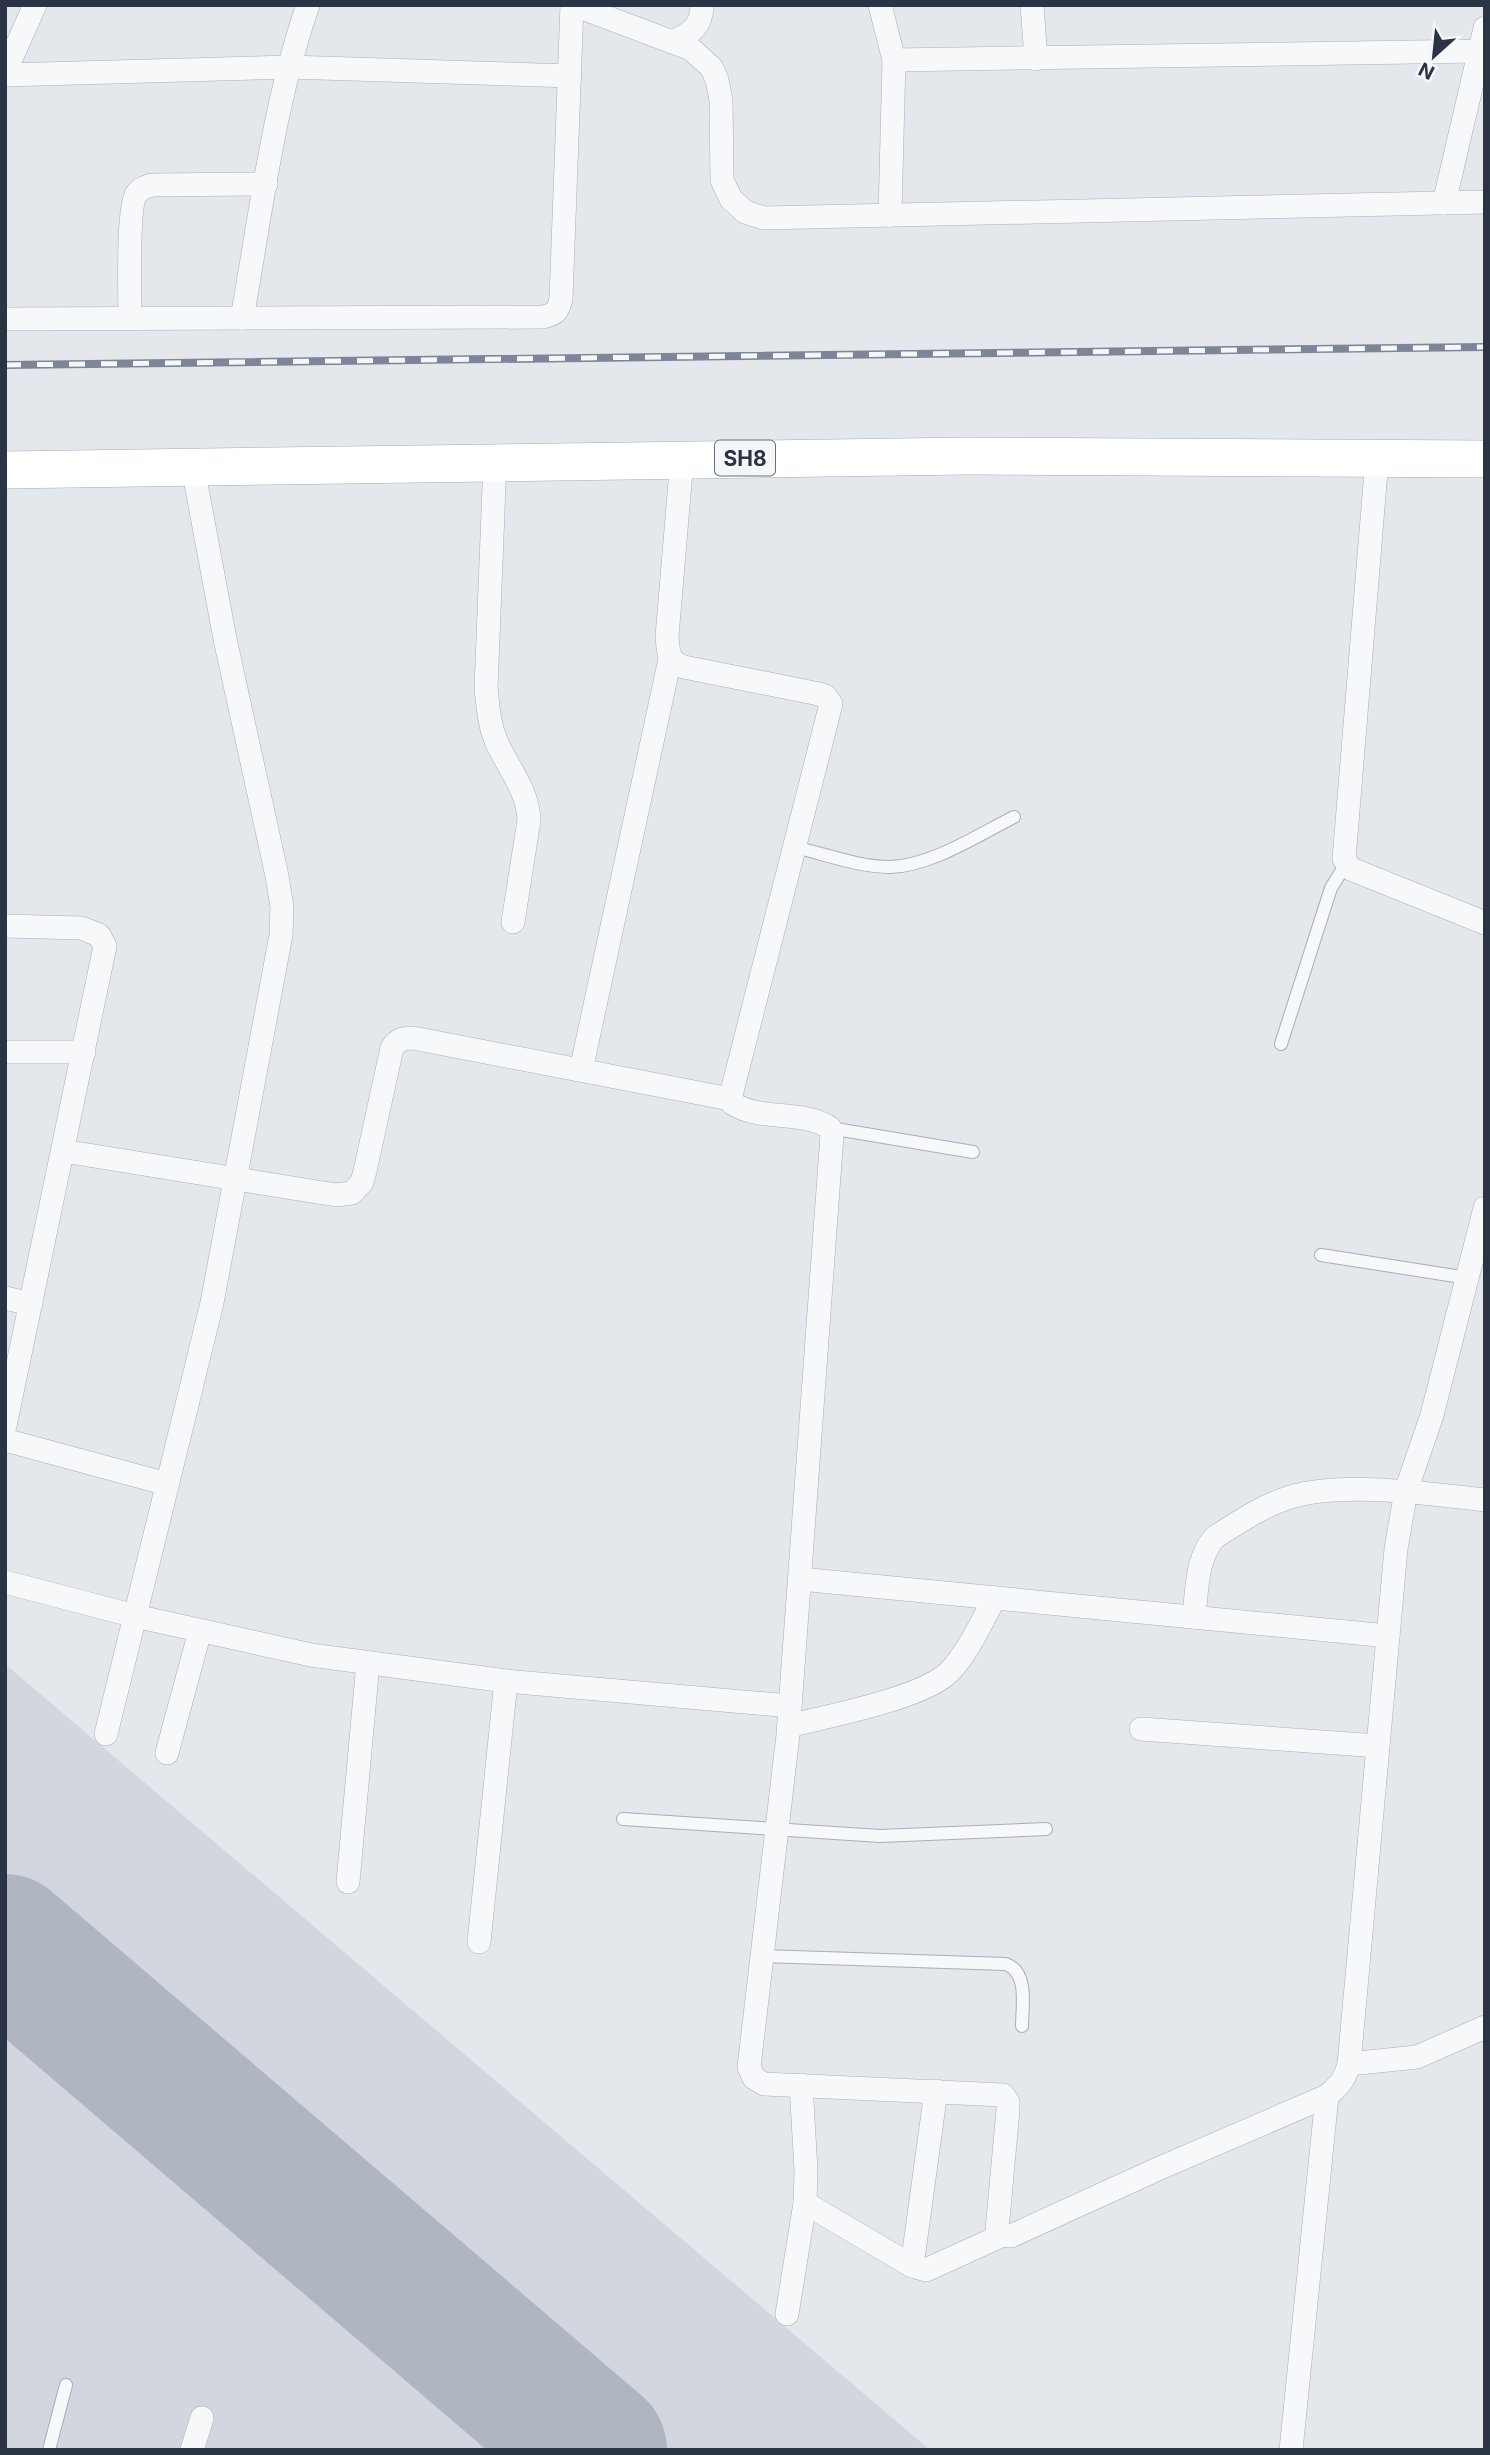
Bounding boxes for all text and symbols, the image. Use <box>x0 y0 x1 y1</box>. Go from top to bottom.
north arrow <box>1399 21 1469 91</box>
text: N <box>1415 57 1438 84</box>
road number: SH8 <box>715 440 775 476</box>

